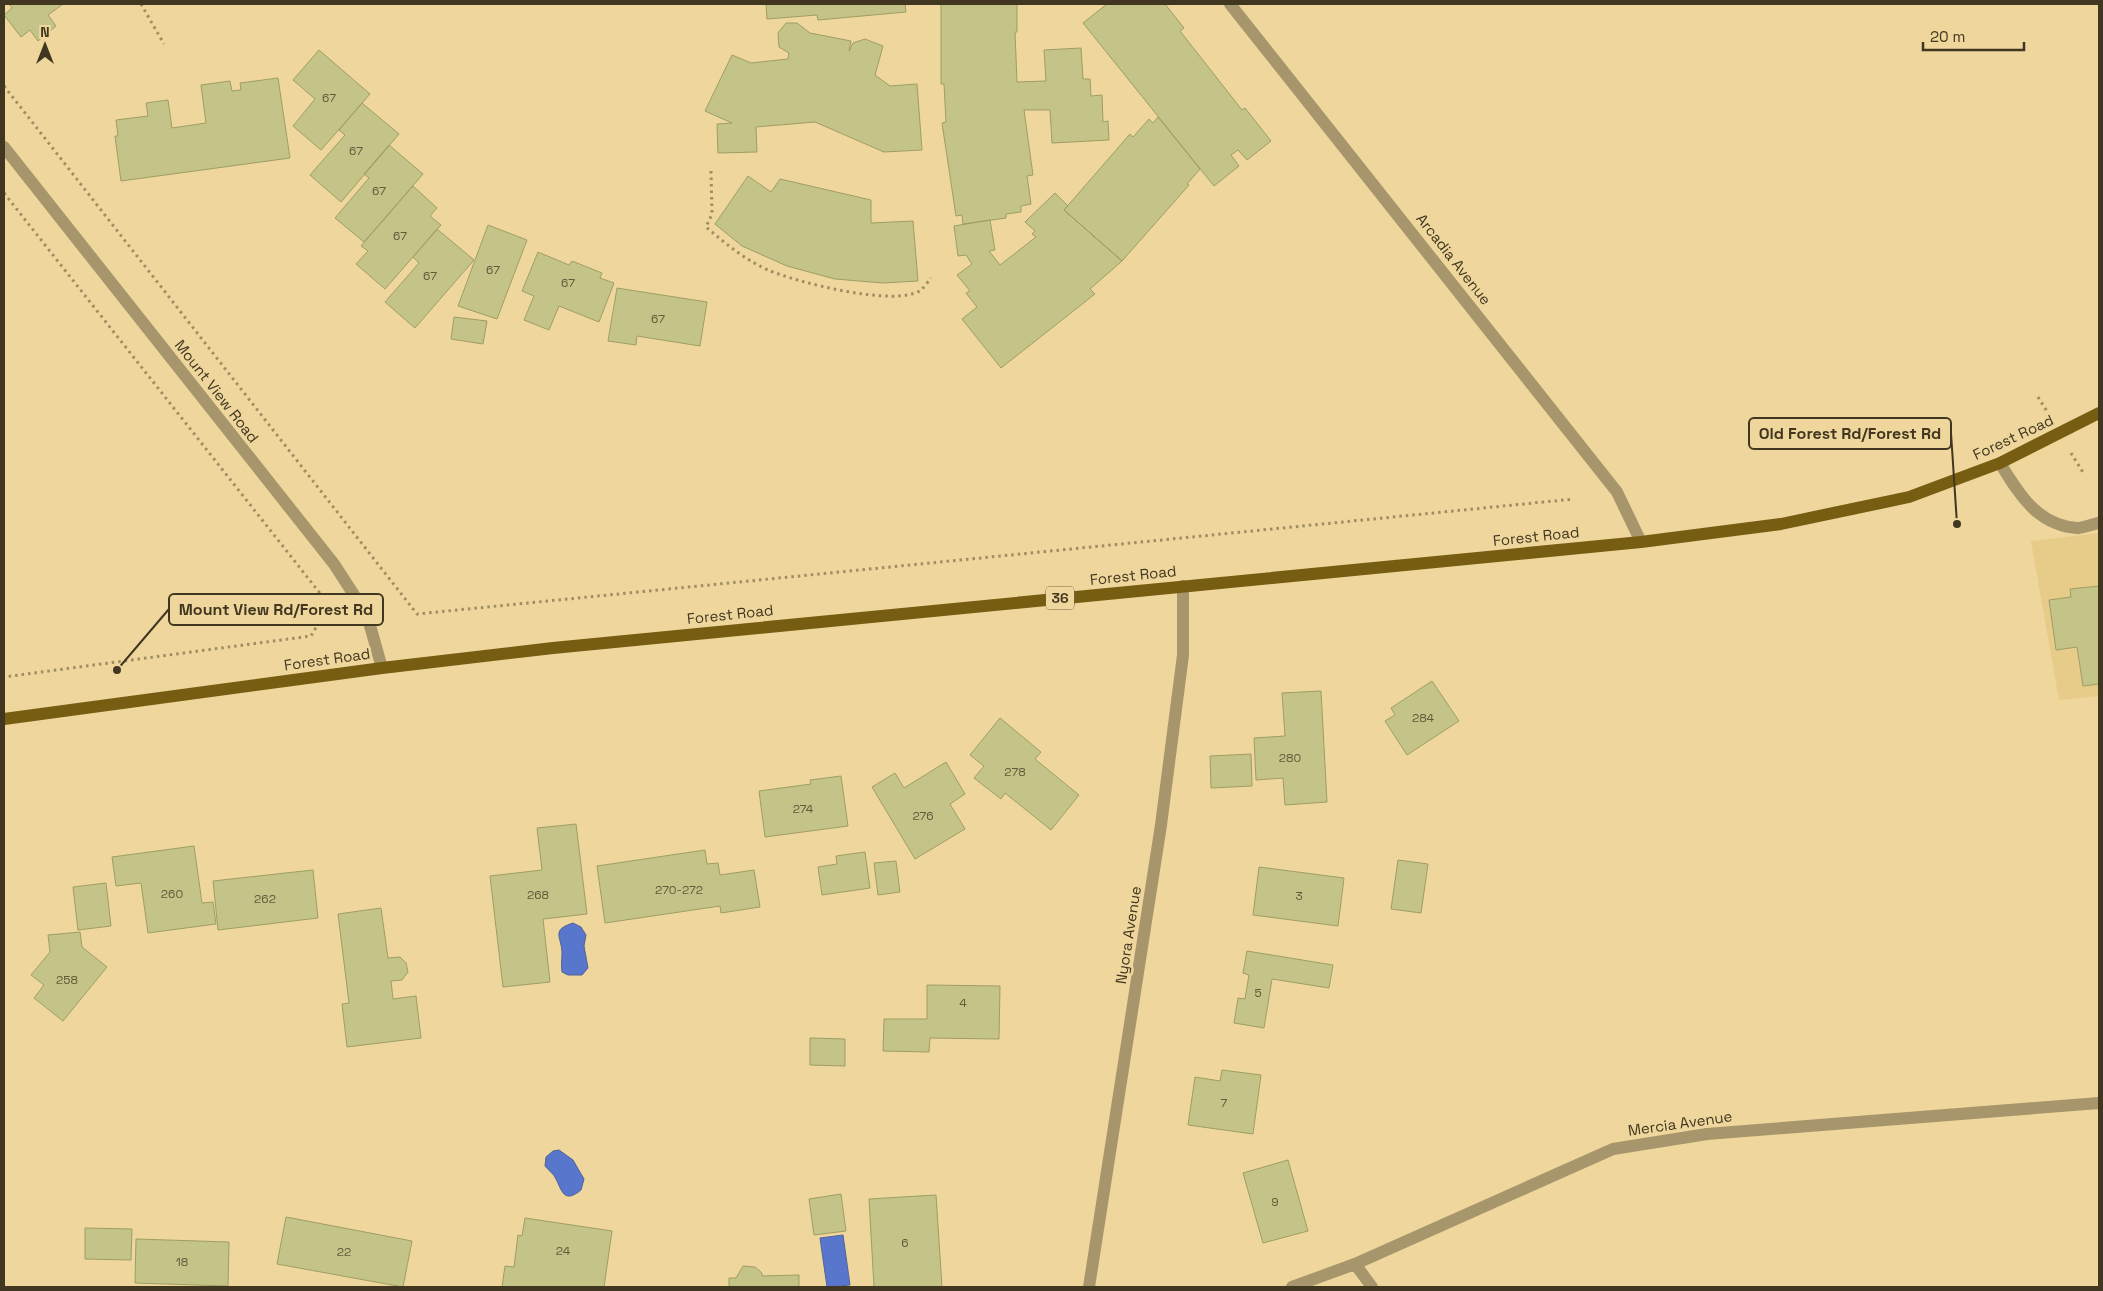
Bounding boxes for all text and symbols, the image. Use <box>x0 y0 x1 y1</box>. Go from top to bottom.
north arrow <box>20 20 70 70</box>
scale bar <box>1923 20 2024 52</box>
text: N <box>40 23 50 41</box>
text: 20 m <box>1930 27 1965 46</box>
house number: 67 <box>322 90 336 106</box>
house number: 67 <box>349 143 363 159</box>
house number: 67 <box>372 183 386 199</box>
street label: Arcadia Avenue <box>1412 209 1496 309</box>
house number: 67 <box>393 228 407 244</box>
house number: 67 <box>486 262 500 278</box>
house number: 67 <box>423 268 437 284</box>
house number: 67 <box>561 275 575 291</box>
house number: 67 <box>651 311 665 327</box>
street label: Mount View Road <box>171 336 263 446</box>
street label: Forest Road <box>1970 410 2056 464</box>
callout: Old Forest Rd/Forest Rd <box>1749 418 1951 449</box>
text: Old Forest Rd/Forest Rd <box>1759 423 1941 444</box>
street label: Forest Road <box>1492 522 1580 550</box>
street label: Forest Road <box>1089 561 1177 589</box>
road number: 36 <box>1046 586 1074 610</box>
callout: Mount View Rd/Forest Rd <box>169 594 383 625</box>
text: Mount View Rd/Forest Rd <box>179 599 373 620</box>
street label: Forest Road <box>686 600 774 628</box>
street label: Forest Road <box>283 644 371 674</box>
house number: 284 <box>1412 710 1435 726</box>
house number: 280 <box>1279 750 1301 766</box>
house number: 278 <box>1004 764 1026 780</box>
house number: 274 <box>793 801 814 817</box>
house number: 276 <box>912 808 934 824</box>
house number: 270-272 <box>655 882 703 898</box>
street label: Nyora Avenue <box>1111 884 1145 985</box>
house number: 260 <box>161 886 183 902</box>
house number: 268 <box>527 887 549 903</box>
house number: 3 <box>1295 888 1303 904</box>
house number: 262 <box>254 891 276 907</box>
house number: 258 <box>56 972 78 988</box>
house number: 5 <box>1254 985 1262 1001</box>
house number: 4 <box>959 995 967 1011</box>
house number: 7 <box>1221 1095 1228 1111</box>
street label: Mercia Avenue <box>1627 1106 1733 1140</box>
house number: 9 <box>1271 1194 1279 1210</box>
house number: 6 <box>901 1235 909 1251</box>
house number: 24 <box>556 1243 571 1259</box>
house number: 22 <box>337 1244 351 1260</box>
house number: 18 <box>176 1254 188 1270</box>

